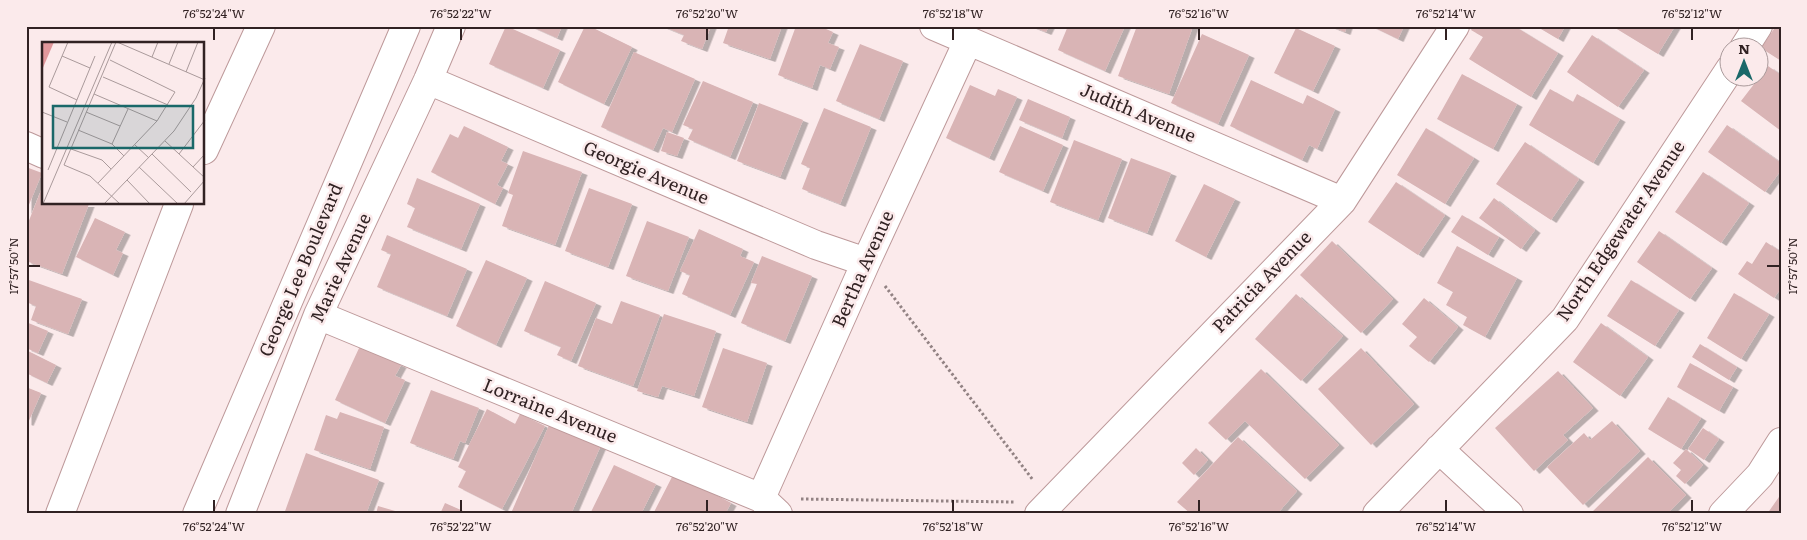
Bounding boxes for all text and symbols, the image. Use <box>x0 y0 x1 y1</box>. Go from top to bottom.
text: 76°52'24"W <box>183 4 245 22</box>
text: 76°52'22"W <box>430 4 492 22</box>
text: 76°52'20"W <box>676 4 738 22</box>
text: 76°52'18"W <box>923 4 983 22</box>
text: 76°52'16"W <box>1169 4 1229 22</box>
text: 76°52'14"W <box>1416 4 1476 22</box>
text: 76°52'12"W <box>1662 4 1722 22</box>
north arrow <box>1720 38 1770 88</box>
text: N <box>1738 38 1750 58</box>
inset map <box>42 42 205 205</box>
street label: Judith Avenue <box>1077 75 1201 148</box>
street label: Georgie Avenue <box>580 133 713 210</box>
street label: North Edgewater Avenue <box>1549 134 1691 326</box>
street label: George Lee Boulevard <box>251 179 348 360</box>
street label: Bertha Avenue <box>824 206 899 331</box>
street label: Marie Avenue <box>302 208 377 326</box>
street label: Patricia Avenue <box>1205 224 1317 338</box>
text: 17°57'50"N <box>4 237 22 295</box>
text: 17°57'50"N <box>1783 237 1801 295</box>
street label: Lorraine Avenue <box>479 370 622 449</box>
text: 76°52'24"W <box>183 517 245 535</box>
text: 76°52'22"W <box>430 517 492 535</box>
text: 76°52'20"W <box>676 517 738 535</box>
text: 76°52'18"W <box>923 517 983 535</box>
text: 76°52'16"W <box>1169 517 1229 535</box>
text: 76°52'14"W <box>1416 517 1476 535</box>
text: 76°52'12"W <box>1662 517 1722 535</box>

